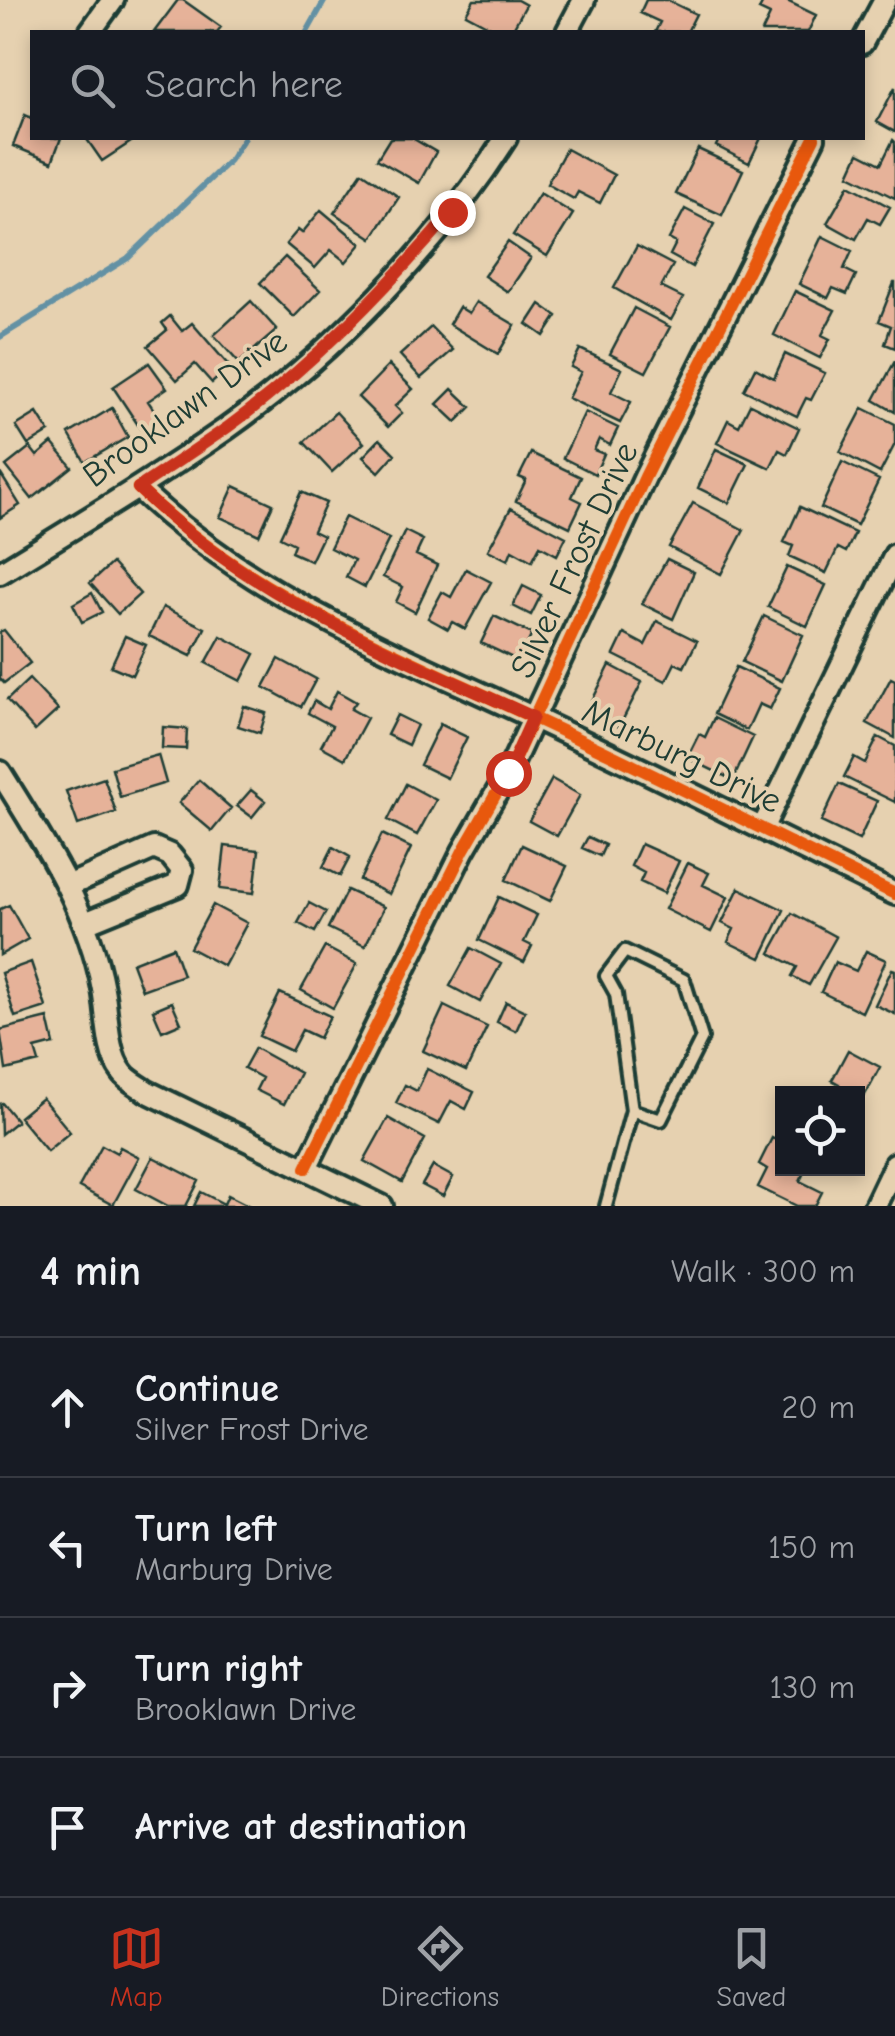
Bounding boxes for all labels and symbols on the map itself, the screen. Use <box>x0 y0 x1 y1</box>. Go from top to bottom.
route end <box>430 190 476 236</box>
street label: Brooklawn Drive <box>75 320 295 496</box>
street label: Silver Frost Drive <box>501 436 647 684</box>
street label: Marburg Drive <box>576 690 788 822</box>
route start <box>486 751 532 797</box>

